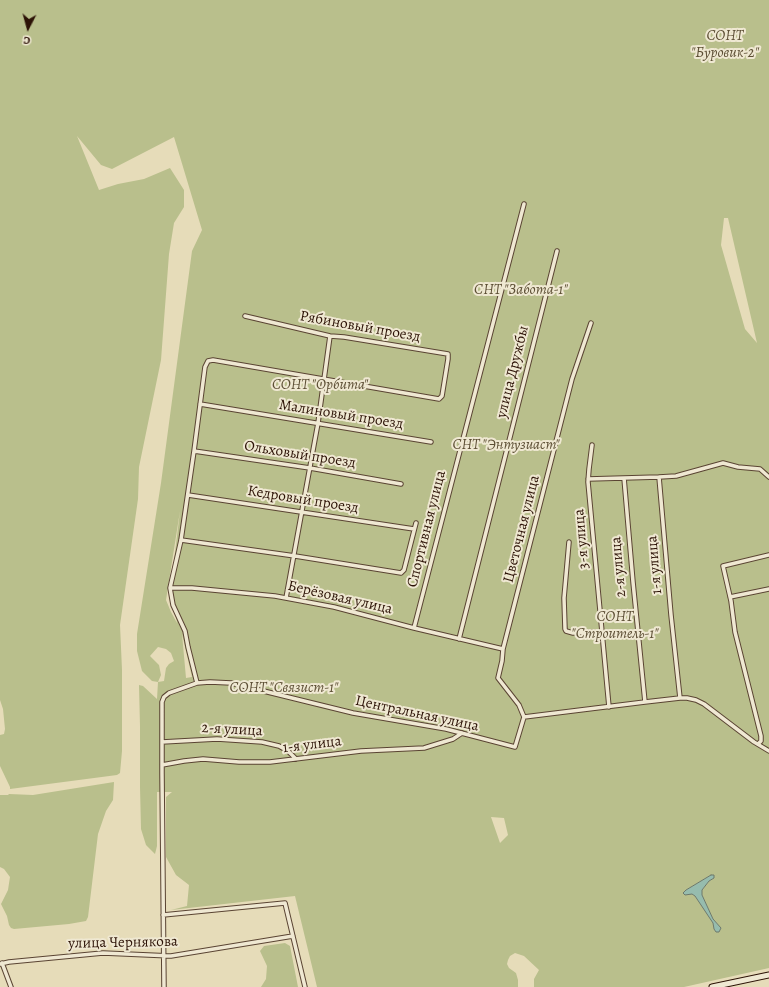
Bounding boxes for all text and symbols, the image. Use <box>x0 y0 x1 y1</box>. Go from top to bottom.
north arrow <box>8 8 48 48</box>
park label: СОНТ "Буровик-2" <box>691 27 759 62</box>
text: С <box>23 33 31 48</box>
park label: СНТ "Забота-1" <box>474 281 568 299</box>
street label: Рябиновый проезд <box>298 308 422 346</box>
street label: улица Дружбы <box>493 324 533 420</box>
park label: СОНТ "Орбита" <box>272 376 368 394</box>
street label: Малиновый проезд <box>278 396 404 434</box>
park label: СНТ "Энтузиаст" <box>452 436 560 454</box>
street label: Ольховый проезд <box>243 437 357 473</box>
street label: Спортивная улица <box>404 469 450 589</box>
street label: Цветочная улица <box>500 473 544 585</box>
street label: Кедровый проезд <box>246 482 360 518</box>
street label: 3-я улица <box>570 508 594 570</box>
street label: 1-я улица <box>643 535 667 595</box>
street label: 2-я улица <box>607 536 631 598</box>
street label: Берёзовая улица <box>286 577 394 619</box>
park label: СОНТ "Строитель-1" <box>571 608 659 643</box>
park label: СОНТ "Связист-1" <box>230 679 338 697</box>
street label: Центральная улица <box>354 692 480 736</box>
street label: 2-я улица <box>201 719 263 741</box>
street label: 1-я улица <box>282 732 342 758</box>
street label: улица Чернякова <box>68 933 178 953</box>

